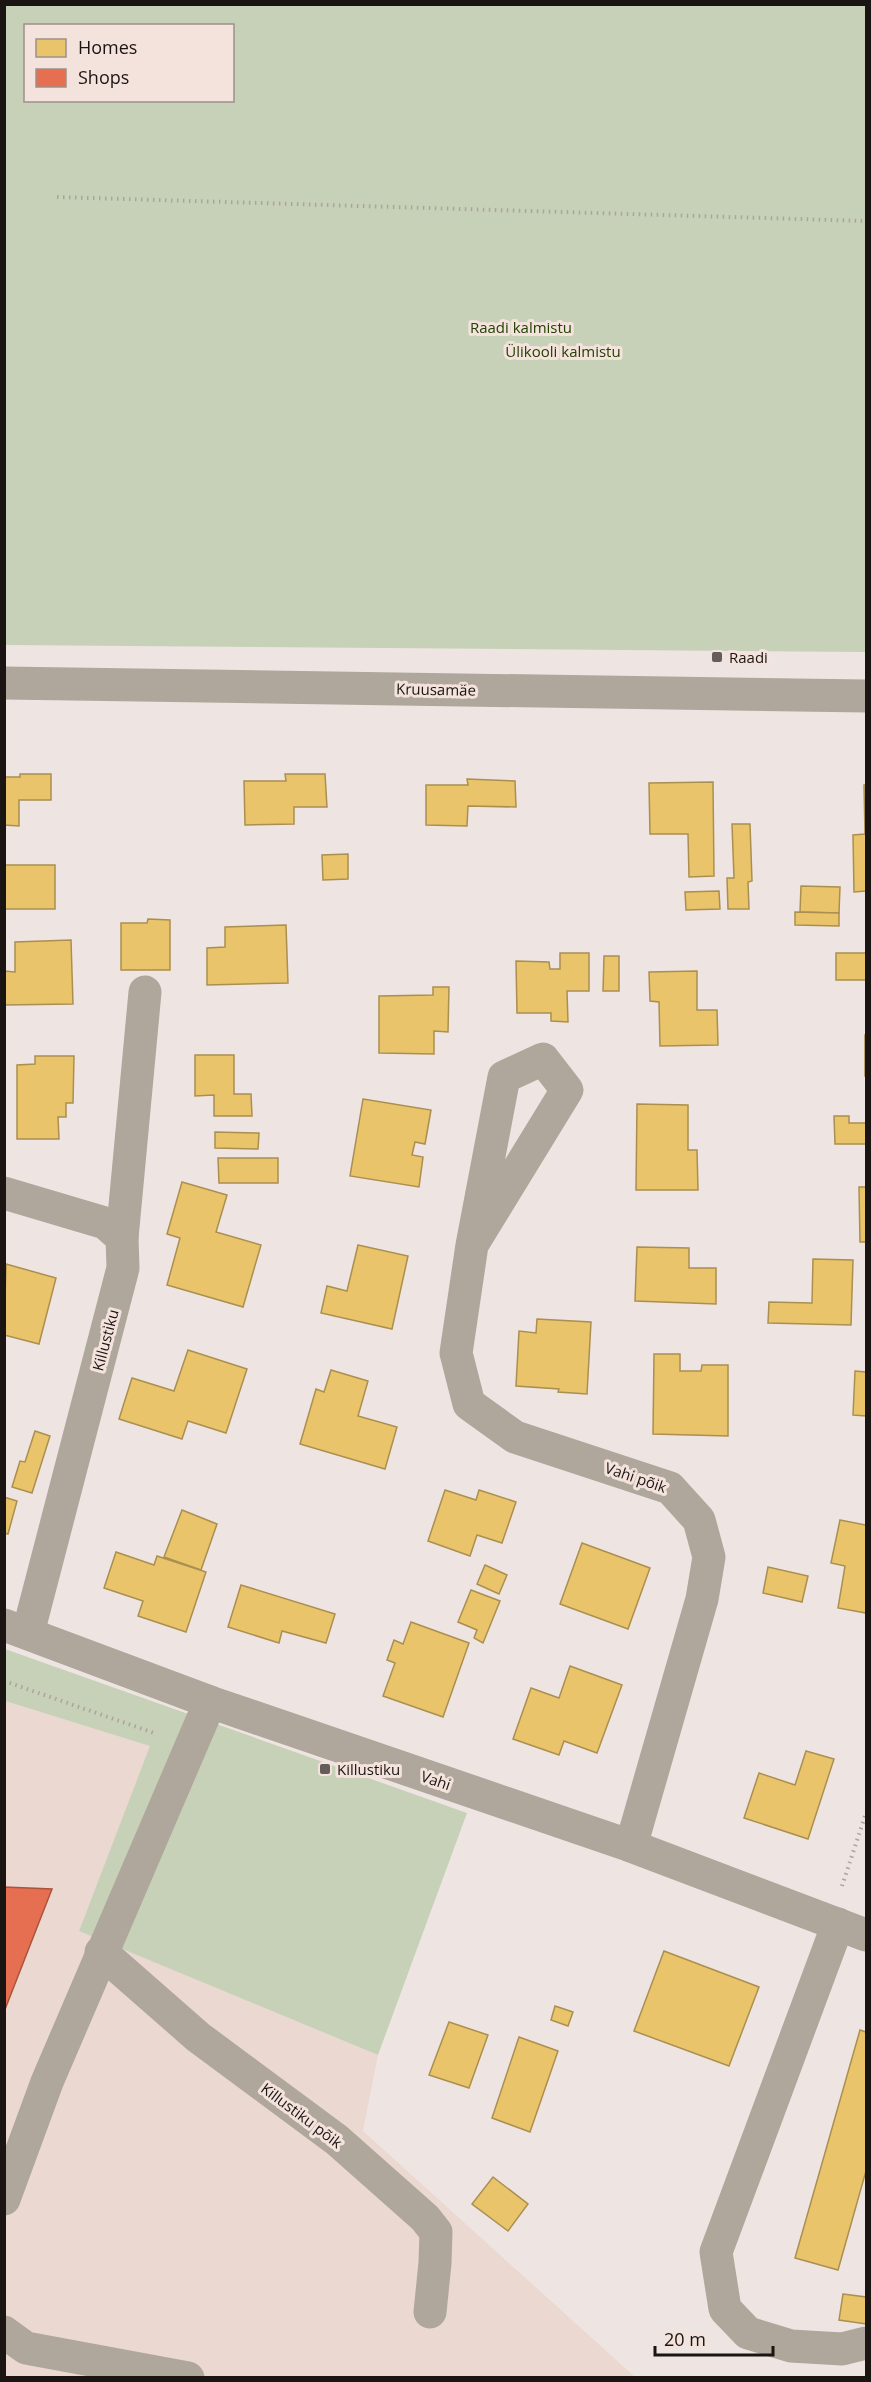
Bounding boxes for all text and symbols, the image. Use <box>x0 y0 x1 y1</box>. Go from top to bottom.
legend <box>24 24 234 102</box>
text: Homes <box>78 35 137 59</box>
text: Shops <box>78 65 129 89</box>
park label: Raadi kalmistu <box>470 317 572 337</box>
park label: Ülikooli kalmistu <box>505 341 621 361</box>
place label: Raadi <box>729 647 768 667</box>
marker: Raadi <box>710 650 724 664</box>
street label: Kruusamäe <box>396 678 476 700</box>
street label: Killustiku <box>87 1307 123 1373</box>
street label: Vahi põik <box>602 1457 670 1497</box>
place label: Killustiku <box>337 1759 400 1779</box>
marker: Killustiku <box>318 1762 332 1776</box>
street label: Vahi <box>418 1766 454 1794</box>
street label: Killustiku põik <box>257 2078 347 2152</box>
scale bar <box>655 2319 774 2357</box>
text: 20 m <box>664 2327 706 2351</box>

